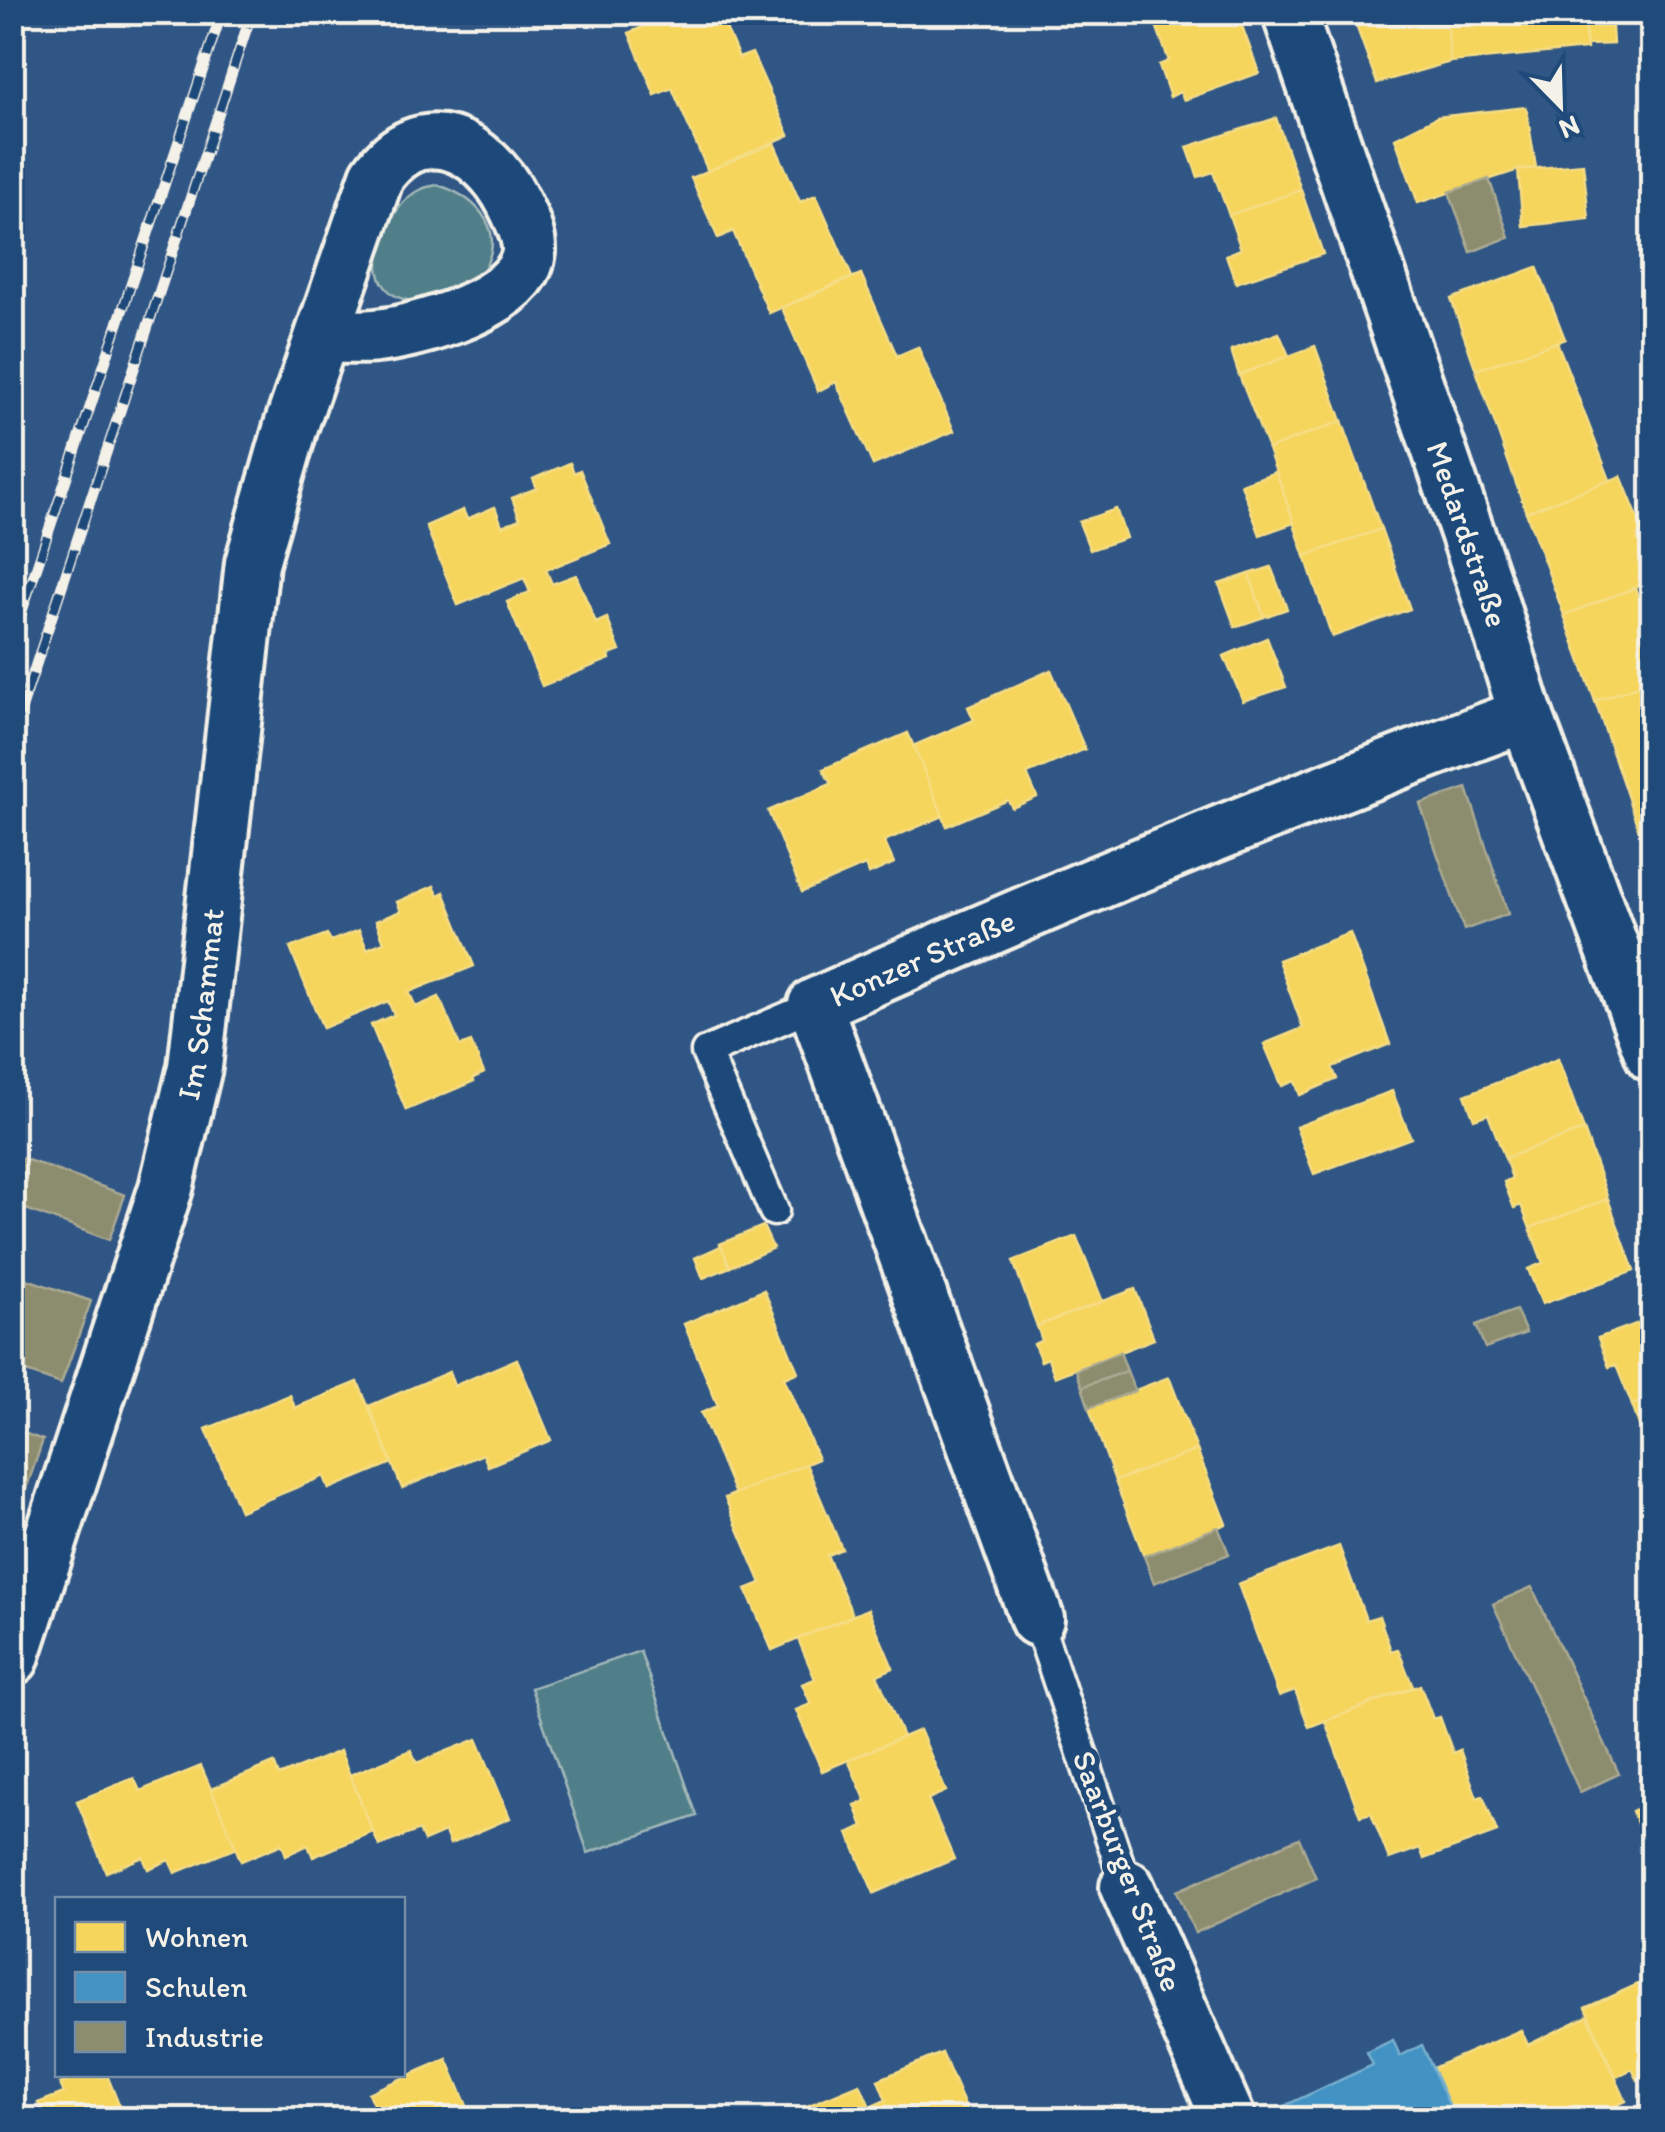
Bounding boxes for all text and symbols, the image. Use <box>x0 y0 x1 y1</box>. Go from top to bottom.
north arrow <box>1510 55 1610 155</box>
text: N <box>1554 109 1585 147</box>
street label: Medardstraße <box>1418 436 1517 632</box>
street label: Konzer Straße <box>824 901 1020 1015</box>
street label: Im Schammat <box>169 906 232 1104</box>
street label: Saarburger Straße <box>1065 1745 1191 1997</box>
legend <box>55 1897 405 2077</box>
text: Wohnen <box>145 1918 248 1955</box>
text: Schulen <box>145 1968 248 2005</box>
text: Industrie <box>145 2018 264 2055</box>

